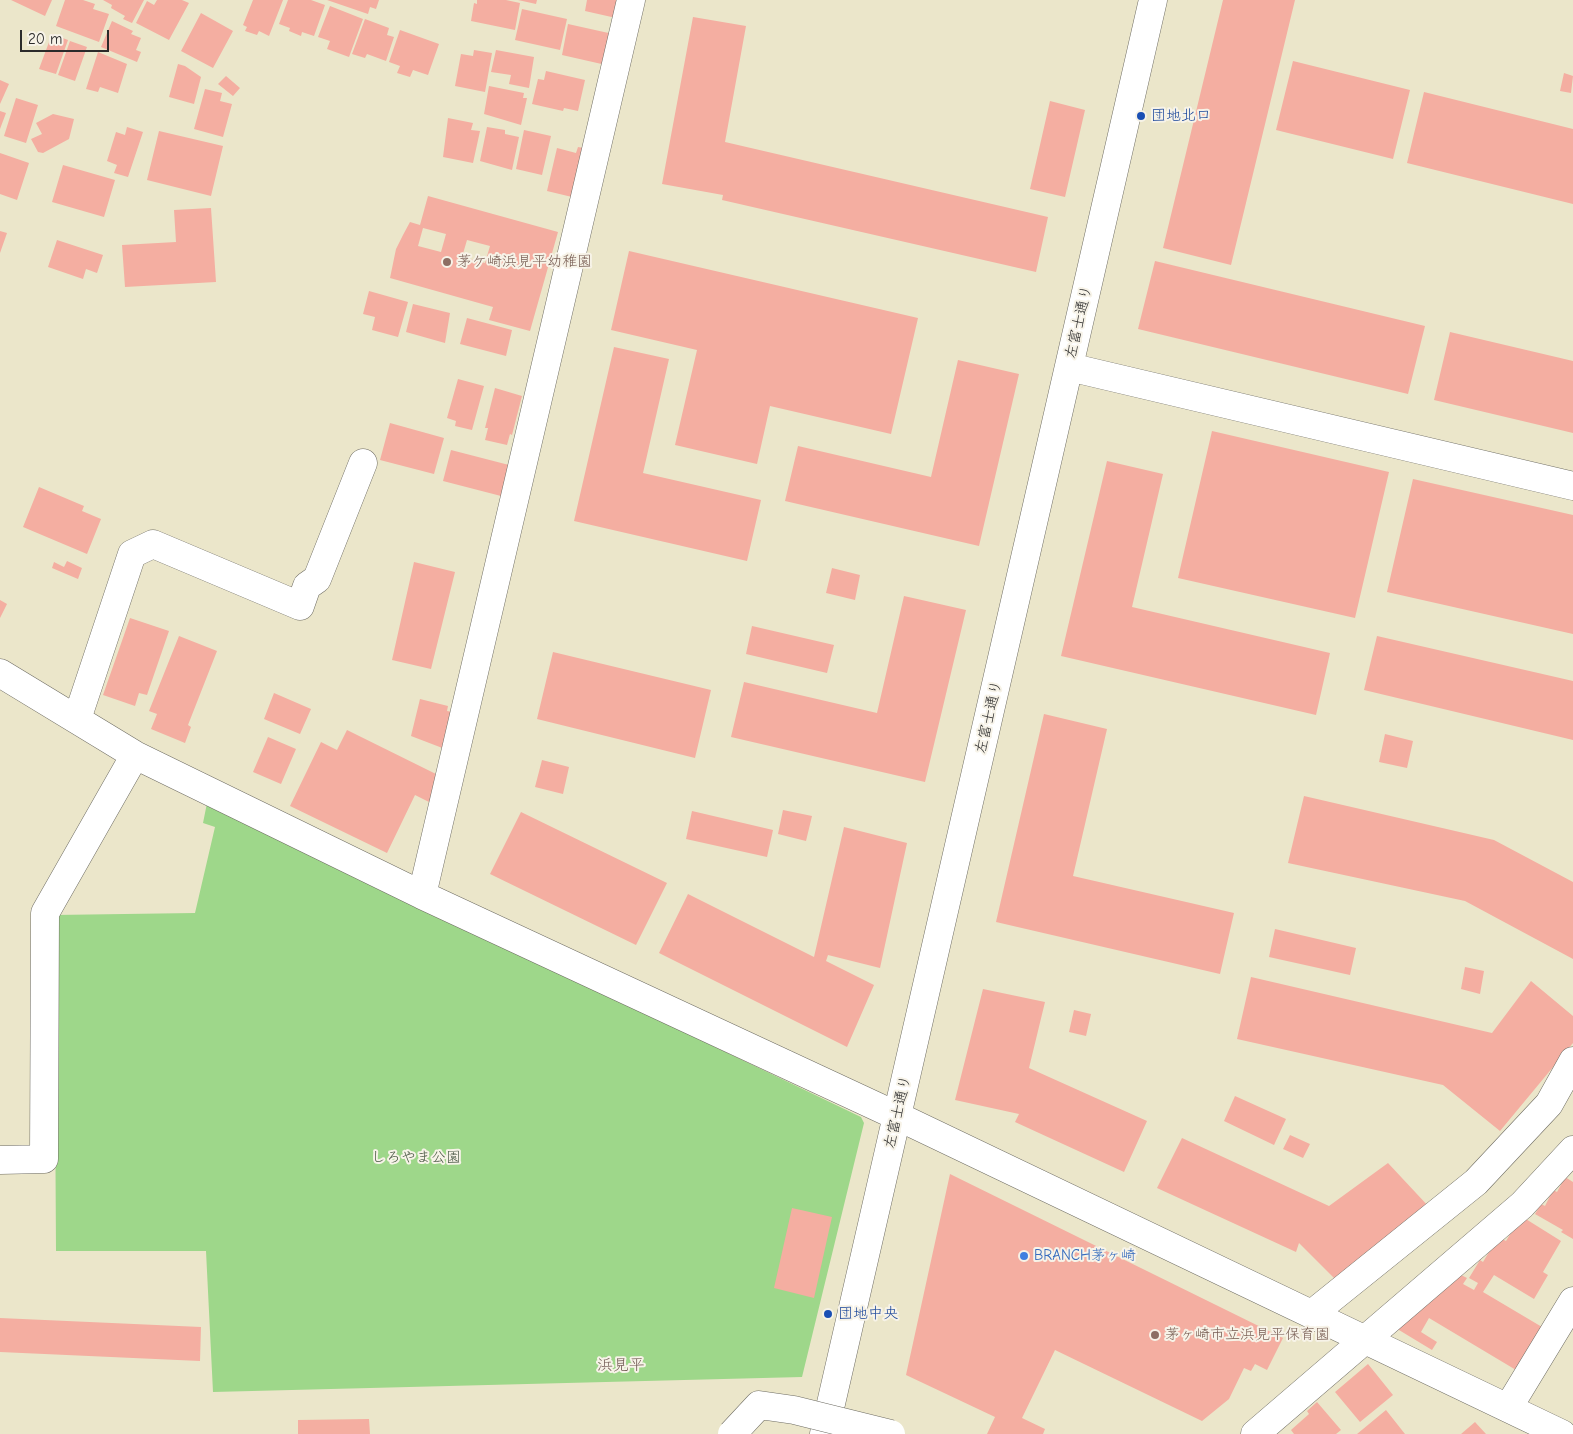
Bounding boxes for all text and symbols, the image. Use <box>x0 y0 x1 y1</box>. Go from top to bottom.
scale bar <box>22 20 111 52</box>
text: 20 m <box>28 30 62 48</box>
place label: 団地北口 <box>1151 107 1211 125</box>
marker: 団地北口 <box>1135 110 1147 122</box>
place label: 茅ケ崎浜見平幼稚園 <box>457 253 592 271</box>
marker: 茅ケ崎浜見平幼稚園 <box>441 256 453 268</box>
street label: 左富士通り <box>1062 283 1096 361</box>
street label: 左富士通り <box>972 678 1006 756</box>
street label: 左富士通り <box>881 1073 915 1151</box>
park label: しろやま公園 <box>371 1149 461 1167</box>
place label: BRANCH茅ヶ崎 <box>1034 1247 1136 1265</box>
marker: BRANCH茅ヶ崎 <box>1018 1250 1030 1262</box>
place label: 団地中央 <box>838 1305 898 1323</box>
marker: 団地中央 <box>822 1308 834 1320</box>
place label: 茅ヶ崎市立浜見平保育園 <box>1165 1326 1330 1344</box>
marker: 茅ヶ崎市立浜見平保育園 <box>1149 1329 1161 1341</box>
district label: 浜見平 <box>597 1355 645 1375</box>

